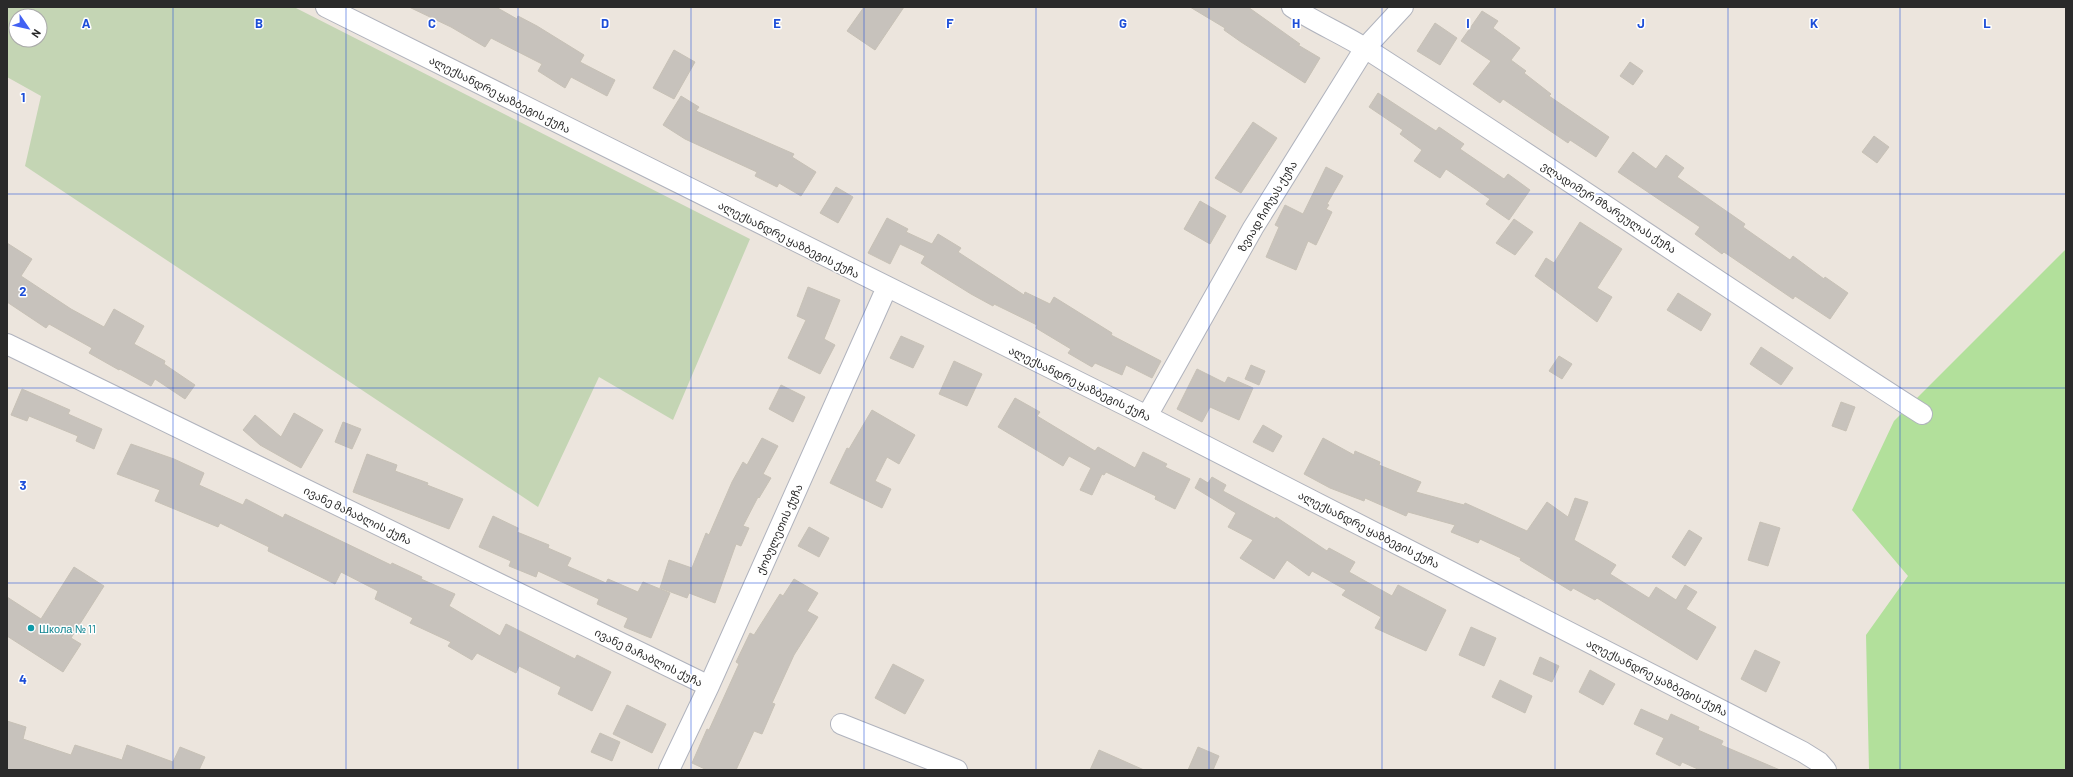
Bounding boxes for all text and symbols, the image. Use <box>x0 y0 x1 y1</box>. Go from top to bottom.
north arrow <box>8 8 48 48</box>
text: A <box>82 15 91 31</box>
text: B <box>255 15 263 31</box>
text: C <box>428 15 436 31</box>
text: D <box>601 15 609 31</box>
text: E <box>773 15 781 31</box>
text: F <box>946 15 954 31</box>
text: G <box>1119 15 1127 31</box>
text: H <box>1292 15 1300 31</box>
text: I <box>1466 15 1470 31</box>
text: J <box>1637 15 1645 31</box>
text: K <box>1810 15 1818 31</box>
text: L <box>1983 15 1991 31</box>
text: N <box>29 27 44 41</box>
street label: ალექსანდრე ყაზბეგის ქუჩა <box>427 53 573 136</box>
text: 1 <box>21 89 25 105</box>
street label: ზვიად ჩიჩუას ქუჩა <box>1235 158 1300 254</box>
street label: ვლადიმერ მზარეულას ქუჩა <box>1539 158 1679 256</box>
street label: ალექსანდრე ყაზბეგის ქუჩა <box>716 198 862 281</box>
text: 2 <box>19 283 27 299</box>
street label: ალექსანდრე ყაზბეგის ქუჩა <box>1006 343 1153 424</box>
text: 3 <box>19 477 27 493</box>
street label: ქობულეთის ქუჩა <box>753 482 806 577</box>
street label: ივანე მაჩაბლის ქუჩა <box>301 483 414 548</box>
street label: ალექსანდრე ყაზბეგის ქუჩა <box>1296 488 1442 571</box>
place label: Школа № 11 <box>39 622 96 635</box>
marker: Школа № 11 <box>26 623 36 633</box>
street label: ივანე მაჩაბლის ქუჩა <box>592 625 705 690</box>
street label: ალექსანდრე ყაზბეგის ქუჩა <box>1584 636 1730 719</box>
text: 4 <box>19 671 27 687</box>

